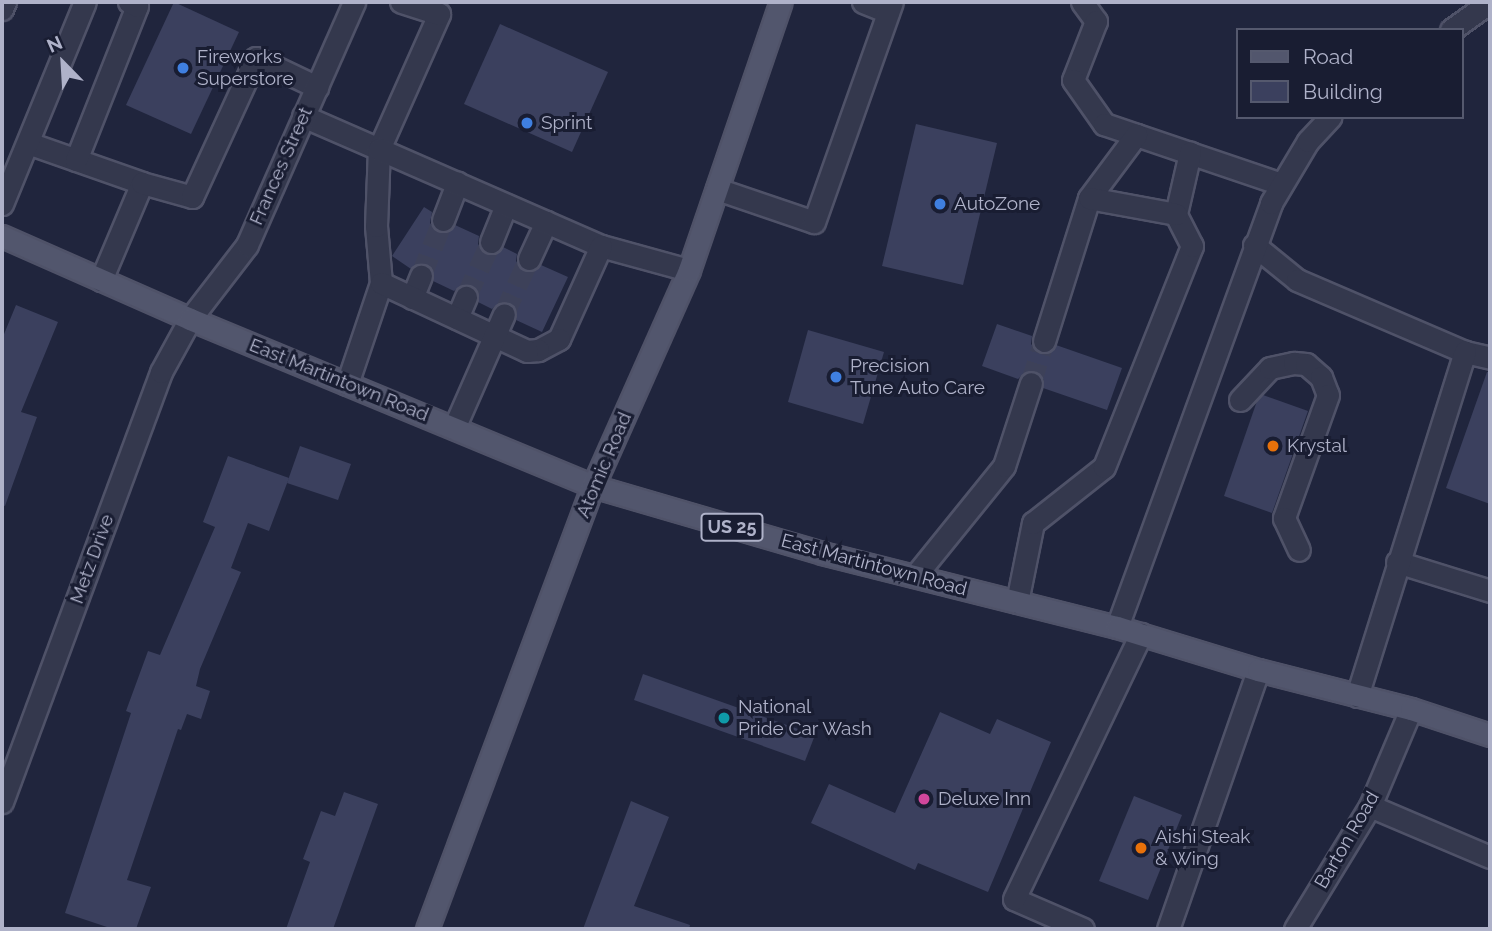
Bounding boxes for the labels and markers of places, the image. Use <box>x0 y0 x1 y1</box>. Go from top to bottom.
place label: Fireworks Superstore <box>197 46 294 90</box>
marker: Fireworks Superstore <box>175 60 191 76</box>
place label: Sprint <box>541 112 592 134</box>
marker: Sprint <box>519 115 535 131</box>
place label: AutoZone <box>954 193 1040 215</box>
marker: AutoZone <box>932 196 948 212</box>
place label: Precision Tune Auto Care <box>850 355 986 399</box>
marker: Precision Tune Auto Care <box>828 369 844 385</box>
place label: Krystal <box>1287 435 1347 457</box>
marker: Krystal <box>1265 438 1281 454</box>
place label: National Pride Car Wash <box>738 696 873 740</box>
marker: National Pride Car Wash <box>716 710 732 726</box>
place label: Deluxe Inn <box>938 788 1031 810</box>
marker: Deluxe Inn <box>916 791 932 807</box>
place label: Aishi Steak & Wing <box>1155 826 1250 870</box>
marker: Aishi Steak & Wing <box>1133 840 1149 856</box>

